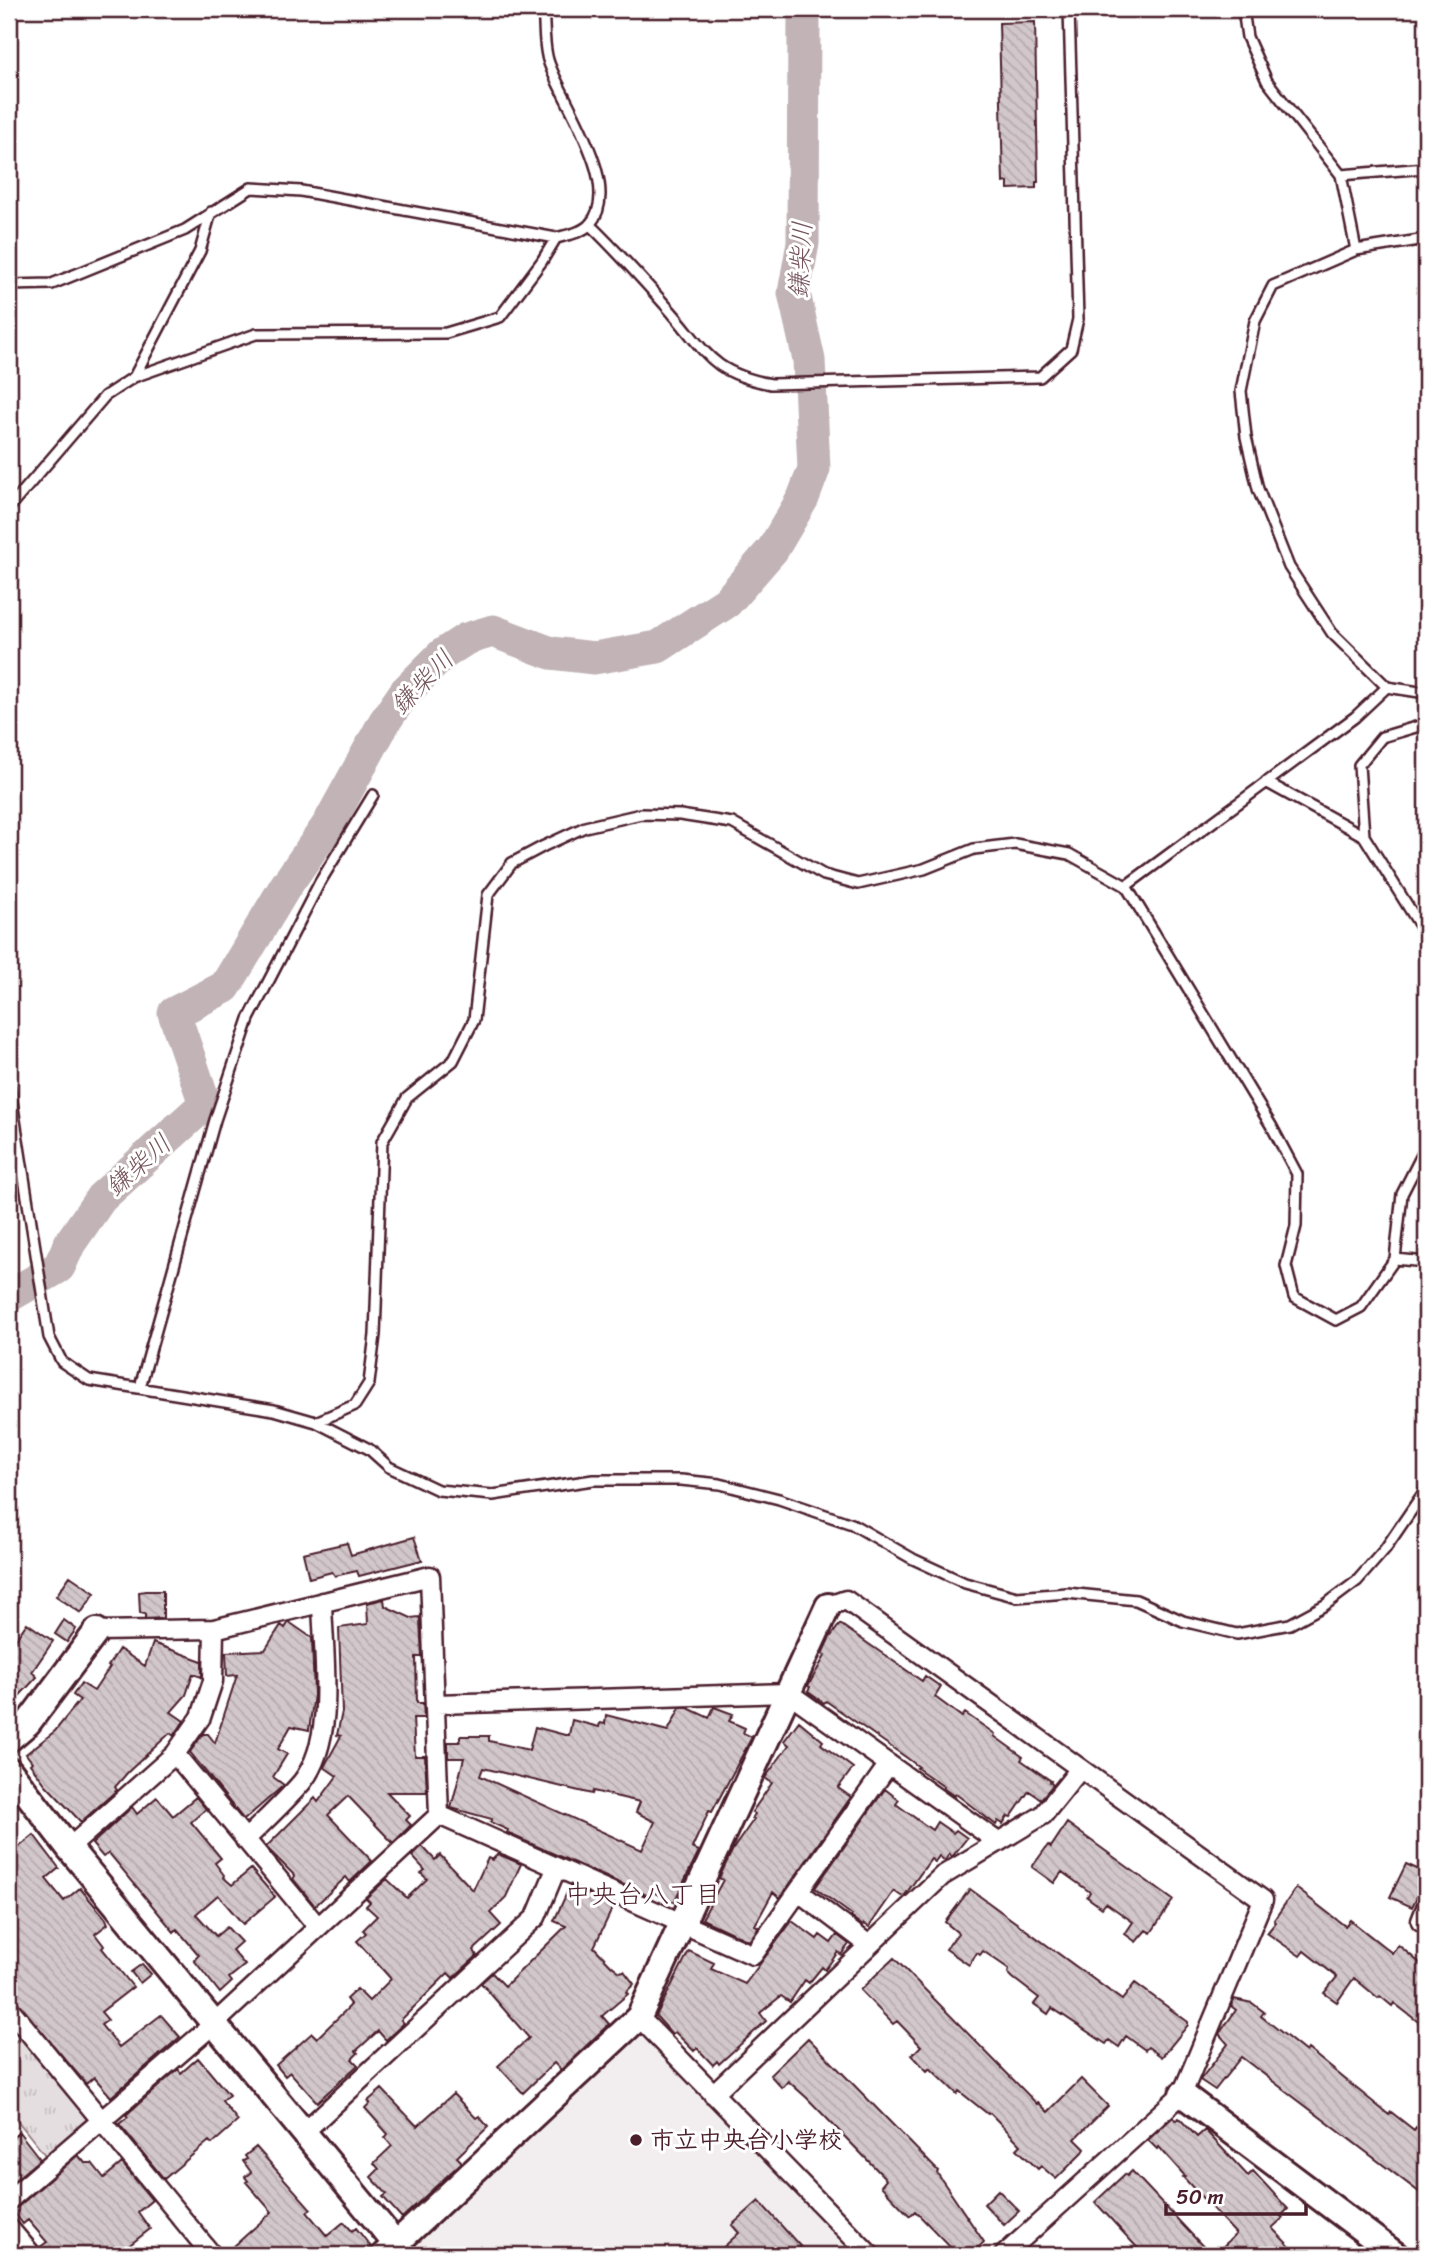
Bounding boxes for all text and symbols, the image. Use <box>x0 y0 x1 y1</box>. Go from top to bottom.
water label: 鎌柴川 <box>775 220 825 300</box>
water label: 鎌柴川 <box>378 638 466 726</box>
water label: 鎌柴川 <box>94 1122 182 1208</box>
district label: 中央台八丁目 <box>565 1871 721 1917</box>
place label: 市立中央台小学校 <box>650 2119 842 2161</box>
marker: 市立中央台小学校 <box>628 2132 644 2148</box>
scale bar <box>1166 2173 1306 2217</box>
text: 50 m <box>1176 2178 1224 2216</box>

